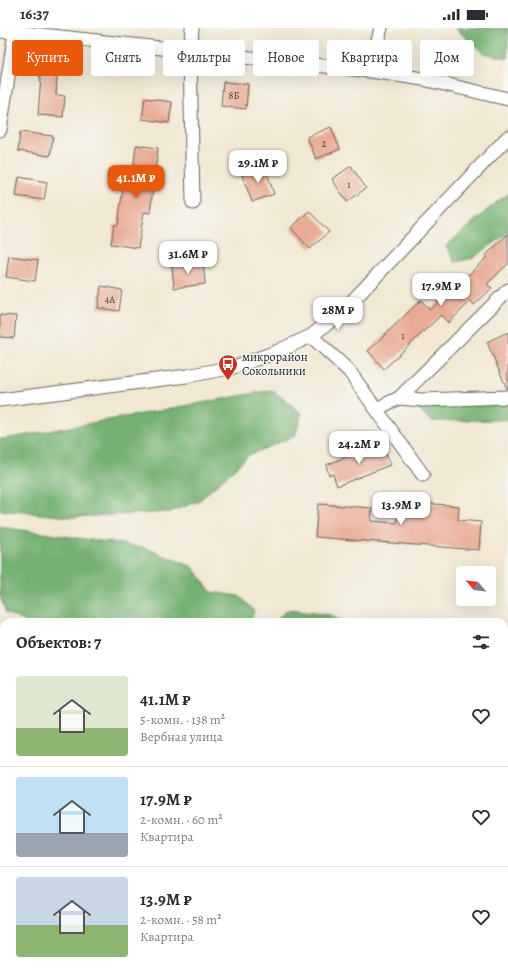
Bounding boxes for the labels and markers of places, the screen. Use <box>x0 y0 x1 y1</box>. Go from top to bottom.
pin: 29.1M ₽ <box>221 150 295 184</box>
pin: 41.1M ₽ <box>99 165 173 199</box>
pin: 31.6M ₽ <box>151 241 225 275</box>
pin: 17.9M ₽ <box>404 273 478 307</box>
pin: 28M ₽ <box>310 297 366 331</box>
place label: микрорайон Сокольники <box>242 349 308 379</box>
bus stop icon: микрорайон Сокольники <box>217 353 239 381</box>
pin: 24.2M ₽ <box>322 431 396 465</box>
pin: 13.9M ₽ <box>364 492 438 526</box>

